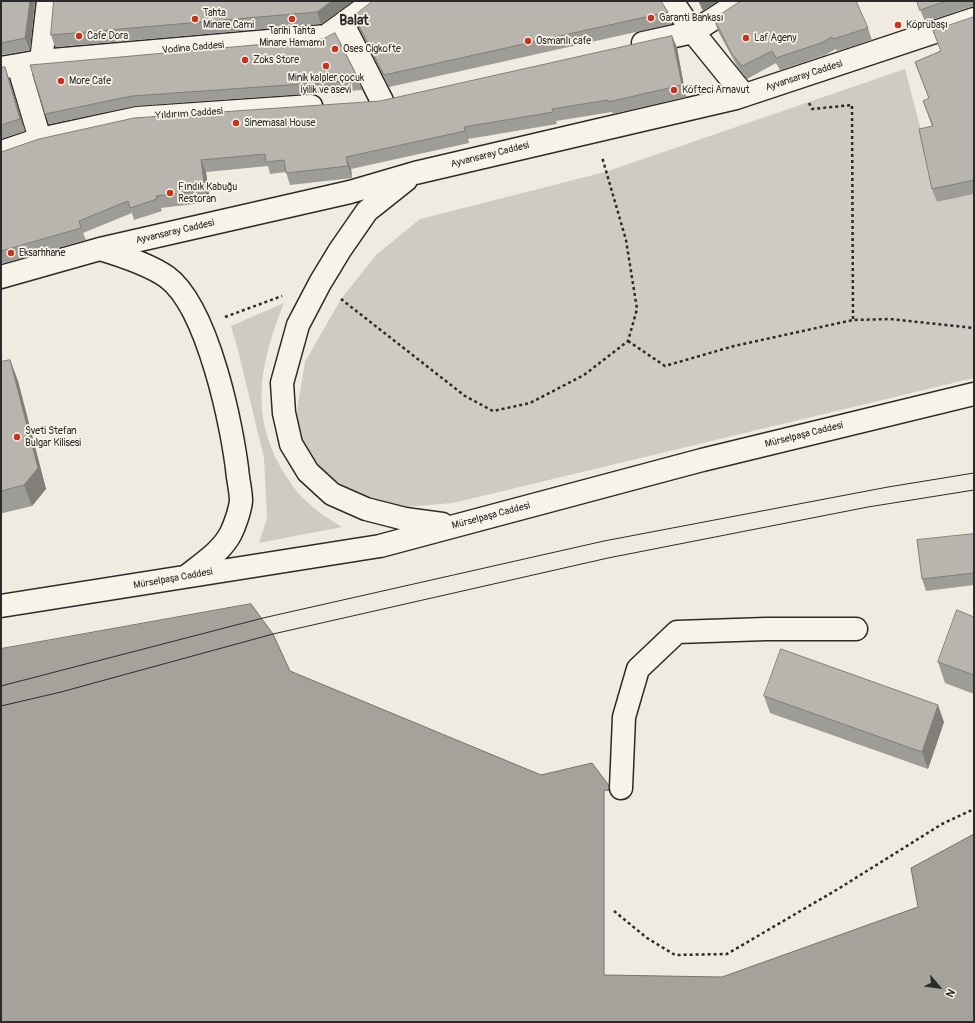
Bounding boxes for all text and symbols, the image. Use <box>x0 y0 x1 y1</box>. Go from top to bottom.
place label: Tahta Minare Cami <box>203 7 254 30</box>
place label: Garanti Bankası <box>659 12 723 24</box>
district label: Balat <box>339 13 369 29</box>
marker: Garanti Bankası <box>646 13 656 23</box>
marker: Tahta Minare Cami <box>190 14 200 24</box>
marker: Tarihi Tahta Minare Hamamı <box>287 14 297 24</box>
place label: Köprübaşı <box>906 19 948 31</box>
marker: Köprübaşı <box>893 20 903 30</box>
place label: Tarihi Tahta Minare Hamamı <box>259 25 325 48</box>
place label: Cafe Dora <box>87 30 128 42</box>
marker: Cafe Dora <box>74 31 84 41</box>
place label: Laf Ageny <box>754 32 796 44</box>
marker: Laf Ageny <box>741 33 751 43</box>
place label: Osmanlı cafe <box>536 35 591 47</box>
marker: Osmanlı cafe <box>523 36 533 46</box>
street label: Vodina Caddesi <box>161 39 225 57</box>
place label: Oses Cigkofte <box>343 43 401 55</box>
marker: Oses Cigkofte <box>330 44 340 54</box>
place label: Zoks Store <box>253 54 299 66</box>
marker: Zoks Store <box>240 55 250 65</box>
street label: Ayvansaray Caddesi <box>764 58 844 94</box>
marker: Minik kalpler çocuk iyilik ve asevi <box>321 61 331 71</box>
place label: Minik kalpler çocuk iyilik ve asevi <box>288 72 364 96</box>
place label: More Cafe <box>69 75 111 87</box>
marker: More Cafe <box>56 76 66 86</box>
place label: Köfteci Arnavut <box>682 84 749 96</box>
marker: Köfteci Arnavut <box>669 85 679 95</box>
street label: Yıldırım Caddesi <box>155 106 223 122</box>
place label: Sinemasal House <box>244 117 315 129</box>
marker: Sinemasal House <box>231 118 241 128</box>
street label: Ayvansaray Caddesi <box>450 139 530 171</box>
place label: Fındık Kabuğu Restoran <box>178 181 237 204</box>
marker: Fındık Kabuğu Restoran <box>165 188 175 198</box>
street label: Ayvansaray Caddesi <box>135 217 215 247</box>
place label: Eksarhhane <box>19 247 65 259</box>
marker: Eksarhhane <box>6 248 16 258</box>
street label: Mürselpaşa Caddesi <box>764 419 844 451</box>
place label: Sveti Stefan Bulgar Kilisesi <box>25 425 81 448</box>
marker: Sveti Stefan Bulgar Kilisesi <box>12 432 22 442</box>
street label: Mürselpaşa Caddesi <box>451 500 531 532</box>
street label: Mürselpaşa Caddesi <box>132 566 214 592</box>
north arrow <box>919 967 959 1007</box>
text: N <box>943 987 958 999</box>

